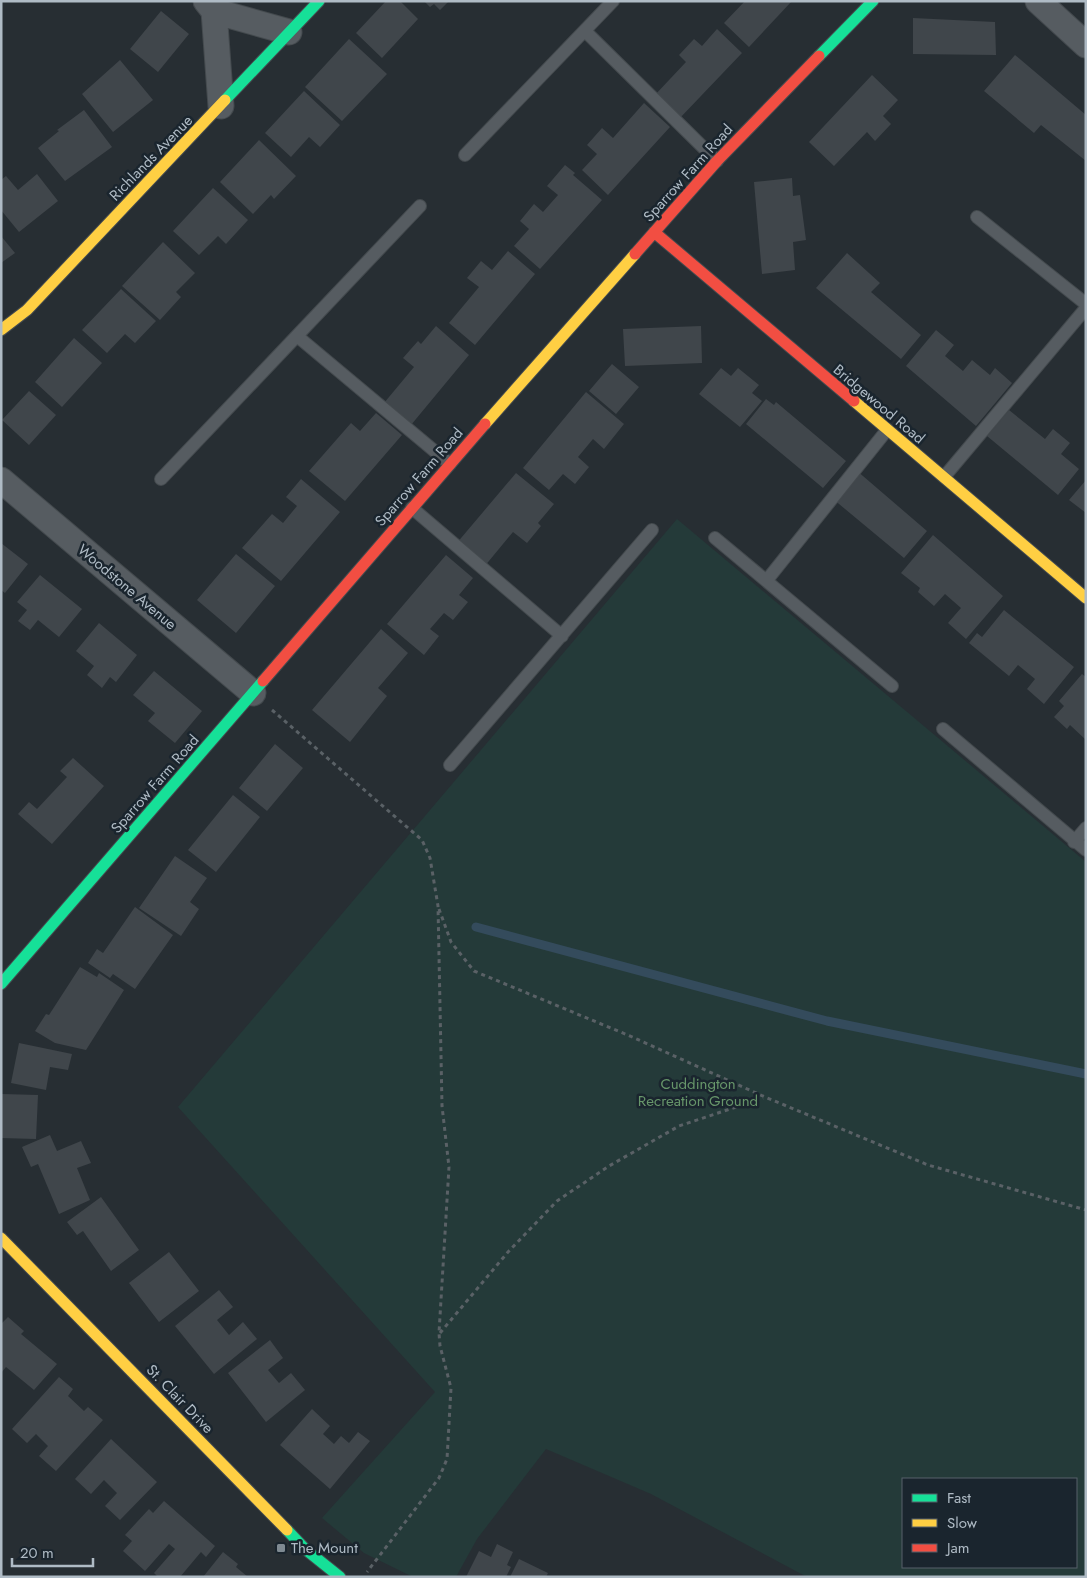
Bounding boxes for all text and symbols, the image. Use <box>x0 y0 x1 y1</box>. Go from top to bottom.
street label: Richlands Avenue <box>104 110 198 206</box>
street label: Sparrow Farm Road <box>638 119 738 227</box>
street label: Bridgewood Road <box>828 359 930 449</box>
street label: Sparrow Farm Road <box>370 423 468 531</box>
street label: Woodstone Avenue <box>73 539 181 635</box>
street label: Sparrow Farm Road <box>106 730 204 838</box>
park label: Cuddington Recreation Ground <box>638 1073 758 1112</box>
street label: St. Clair Drive <box>141 1359 219 1439</box>
legend <box>902 1478 1077 1568</box>
text: Fast <box>947 1487 971 1509</box>
text: Slow <box>947 1512 978 1534</box>
scale bar <box>12 1536 94 1568</box>
place label: The Mount <box>291 1537 358 1559</box>
text: Jam <box>945 1537 970 1559</box>
text: 20 m <box>20 1542 54 1564</box>
marker: The Mount <box>275 1542 287 1554</box>

